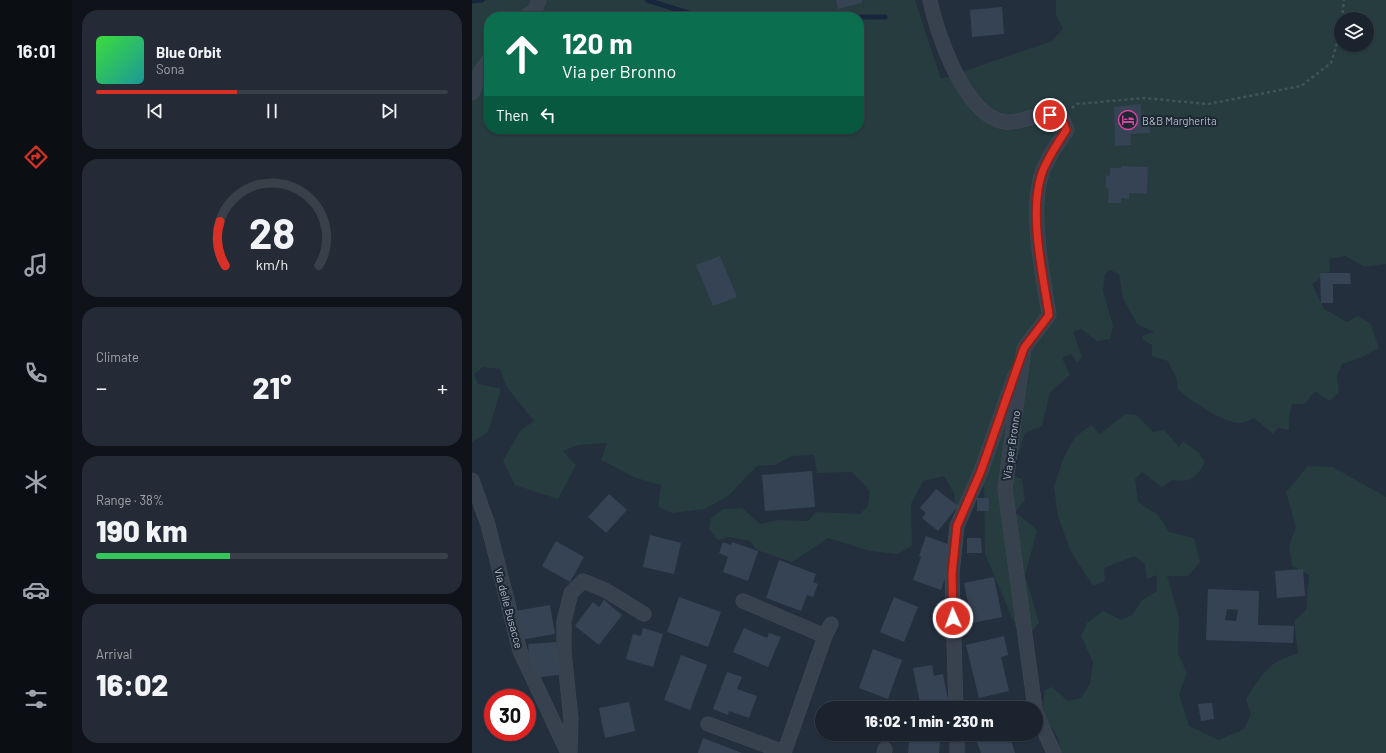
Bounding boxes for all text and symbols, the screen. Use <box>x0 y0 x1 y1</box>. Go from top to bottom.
map controls <box>1334 12 1374 52</box>
button: layers <box>1334 12 1374 52</box>
text: 120 m <box>562 26 633 60</box>
icon: ahead <box>496 28 548 80</box>
text: 16:01 <box>16 40 56 62</box>
text: Blue Orbit <box>156 43 221 61</box>
text: Via per Bronno <box>562 60 676 82</box>
text: Sona <box>156 61 184 77</box>
pin <box>1033 98 1067 132</box>
icon: previous <box>144 100 166 122</box>
icon: pause <box>261 100 283 122</box>
icon: next <box>378 100 400 122</box>
icon: left <box>537 104 559 126</box>
icon: arrive <box>1039 104 1061 126</box>
text: Then <box>496 106 529 124</box>
hotel icon: B&B Margherita <box>1117 109 1139 131</box>
place label: B&B Margherita <box>1142 114 1217 127</box>
icon: directions <box>22 143 50 171</box>
text: 28 <box>249 207 295 257</box>
icon: music <box>22 251 50 279</box>
text: km/h <box>256 255 288 272</box>
text: Climate <box>96 349 139 365</box>
icon: phone <box>22 359 50 387</box>
text: 21° <box>253 369 291 405</box>
text: − <box>96 374 107 400</box>
text: + <box>437 374 448 400</box>
street label: Via per Bronno <box>1000 410 1022 480</box>
icon: climate <box>22 468 50 496</box>
text: Range · 38% <box>96 492 164 508</box>
text: 190 km <box>96 512 187 548</box>
street label: Via delle Busacce <box>492 566 526 650</box>
icon: car <box>22 576 50 604</box>
position arrow <box>932 597 974 639</box>
text: Arrival <box>96 646 132 662</box>
text: 16:02 <box>96 666 168 702</box>
icon: filters <box>22 685 50 713</box>
speed limit sign: 30 <box>484 689 536 741</box>
text: 16:02 · 1 min · 230 m <box>864 712 994 730</box>

